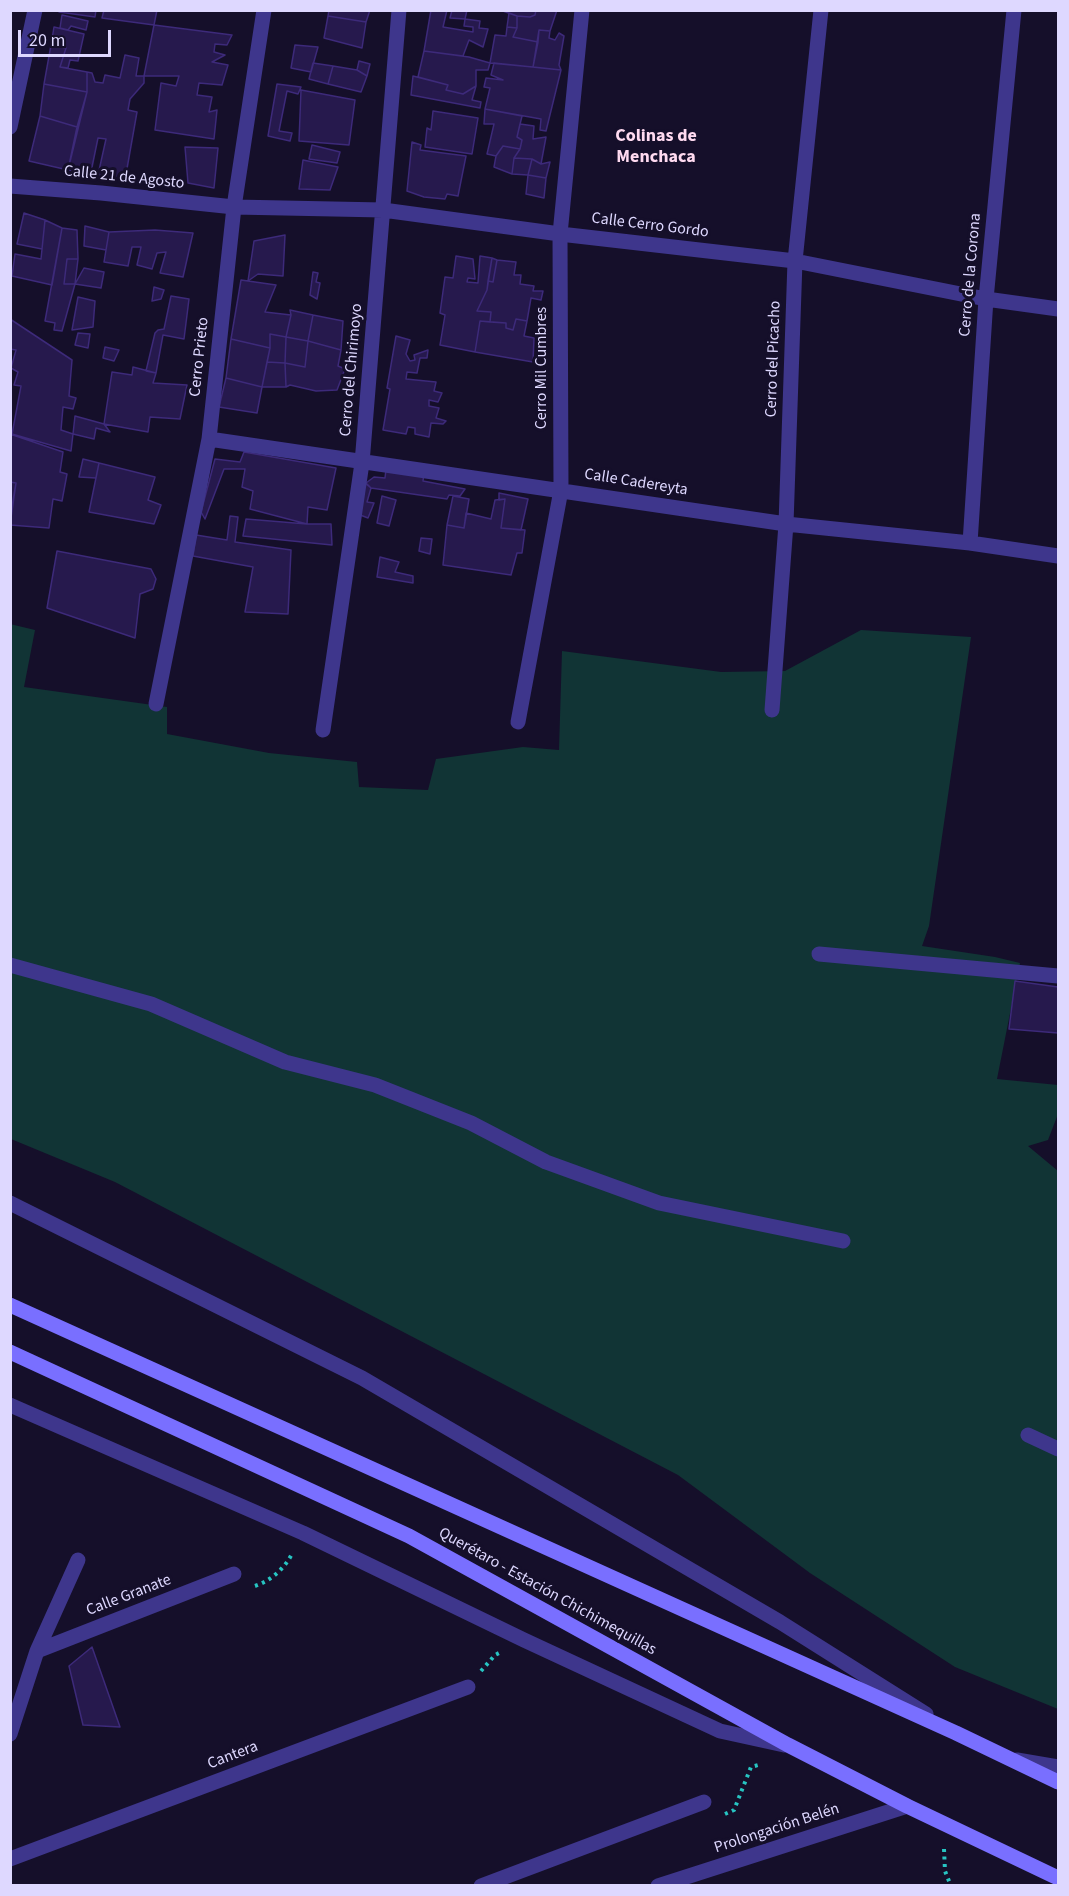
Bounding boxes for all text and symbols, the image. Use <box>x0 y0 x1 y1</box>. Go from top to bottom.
scale bar <box>21 18 114 56</box>
text: 20 m <box>29 28 65 53</box>
district label: Colinas de Menchaca <box>615 126 697 168</box>
street label: Calle 21 de Agosto <box>63 162 185 194</box>
street label: Calle Cerro Gordo <box>590 209 710 243</box>
street label: Cerro de la Corona <box>956 212 986 338</box>
street label: Cerro del Picacho <box>762 300 786 418</box>
street label: Cerro del Chirimoyo <box>337 303 367 437</box>
street label: Cerro Mil Cumbres <box>532 307 552 429</box>
street label: Cerro Prieto <box>186 316 214 398</box>
street label: Calle Cadereyta <box>583 465 689 501</box>
street label: Querétaro - Estación Chichimequillas <box>435 1524 659 1660</box>
street label: Calle Granate <box>84 1571 174 1621</box>
street label: Cantera <box>205 1738 261 1774</box>
street label: Prolongación Belén <box>712 1800 842 1858</box>

